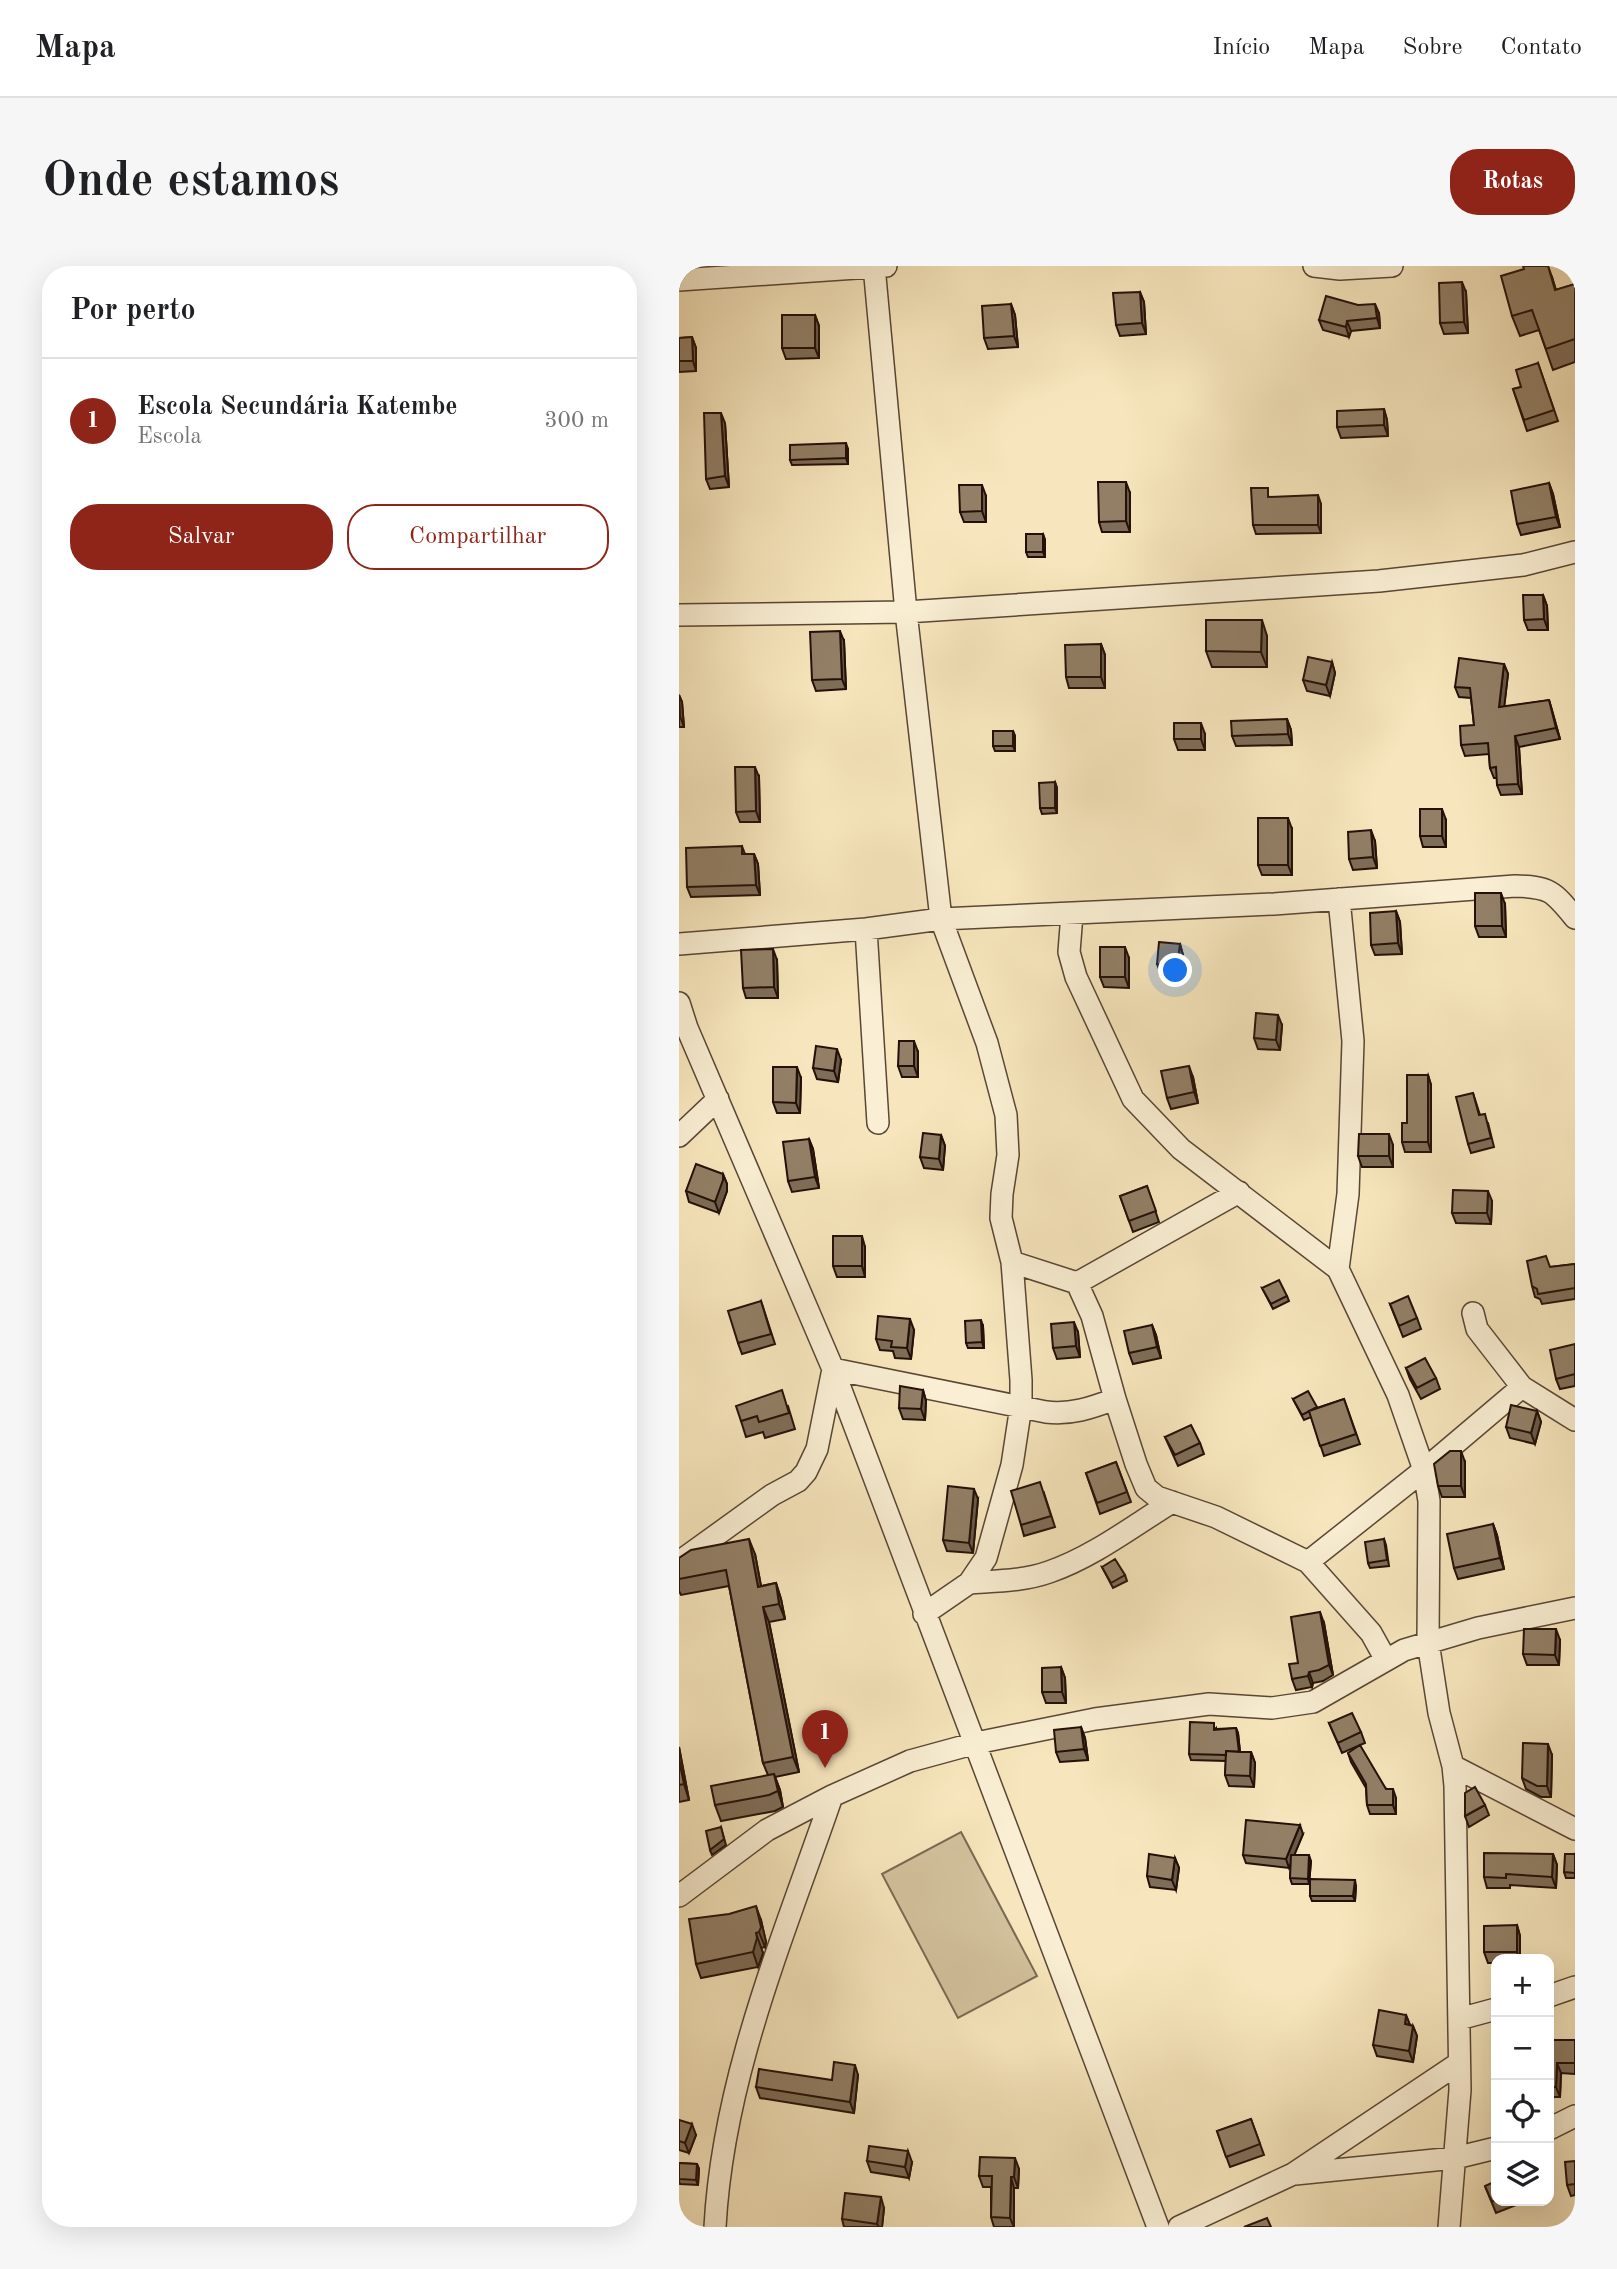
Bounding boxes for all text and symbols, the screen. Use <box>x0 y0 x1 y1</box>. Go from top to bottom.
text: Mapa <box>35 32 116 65</box>
text: Início <box>1213 36 1270 60</box>
text: Mapa <box>1308 36 1365 60</box>
text: Sobre <box>1403 36 1462 60</box>
text: Contato <box>1500 36 1582 60</box>
button: Rotas <box>1450 149 1575 215</box>
text: Onde estamos <box>42 158 339 207</box>
text: Por perto <box>70 296 196 326</box>
text: Escola Secundária Katembe <box>137 394 458 420</box>
text: 1 <box>86 409 100 432</box>
text: 300 m <box>544 409 609 432</box>
text: Escola <box>137 425 202 448</box>
button: Salvar <box>70 504 333 570</box>
button: Compartilhar <box>347 504 609 570</box>
your location <box>1158 953 1192 987</box>
pin: 1 <box>802 1710 848 1768</box>
map controls <box>1491 1954 1554 2206</box>
button: + <box>1491 1954 1554 2017</box>
button: − <box>1491 2017 1554 2080</box>
button: locate <box>1491 2080 1554 2143</box>
button: layers <box>1491 2143 1554 2206</box>

